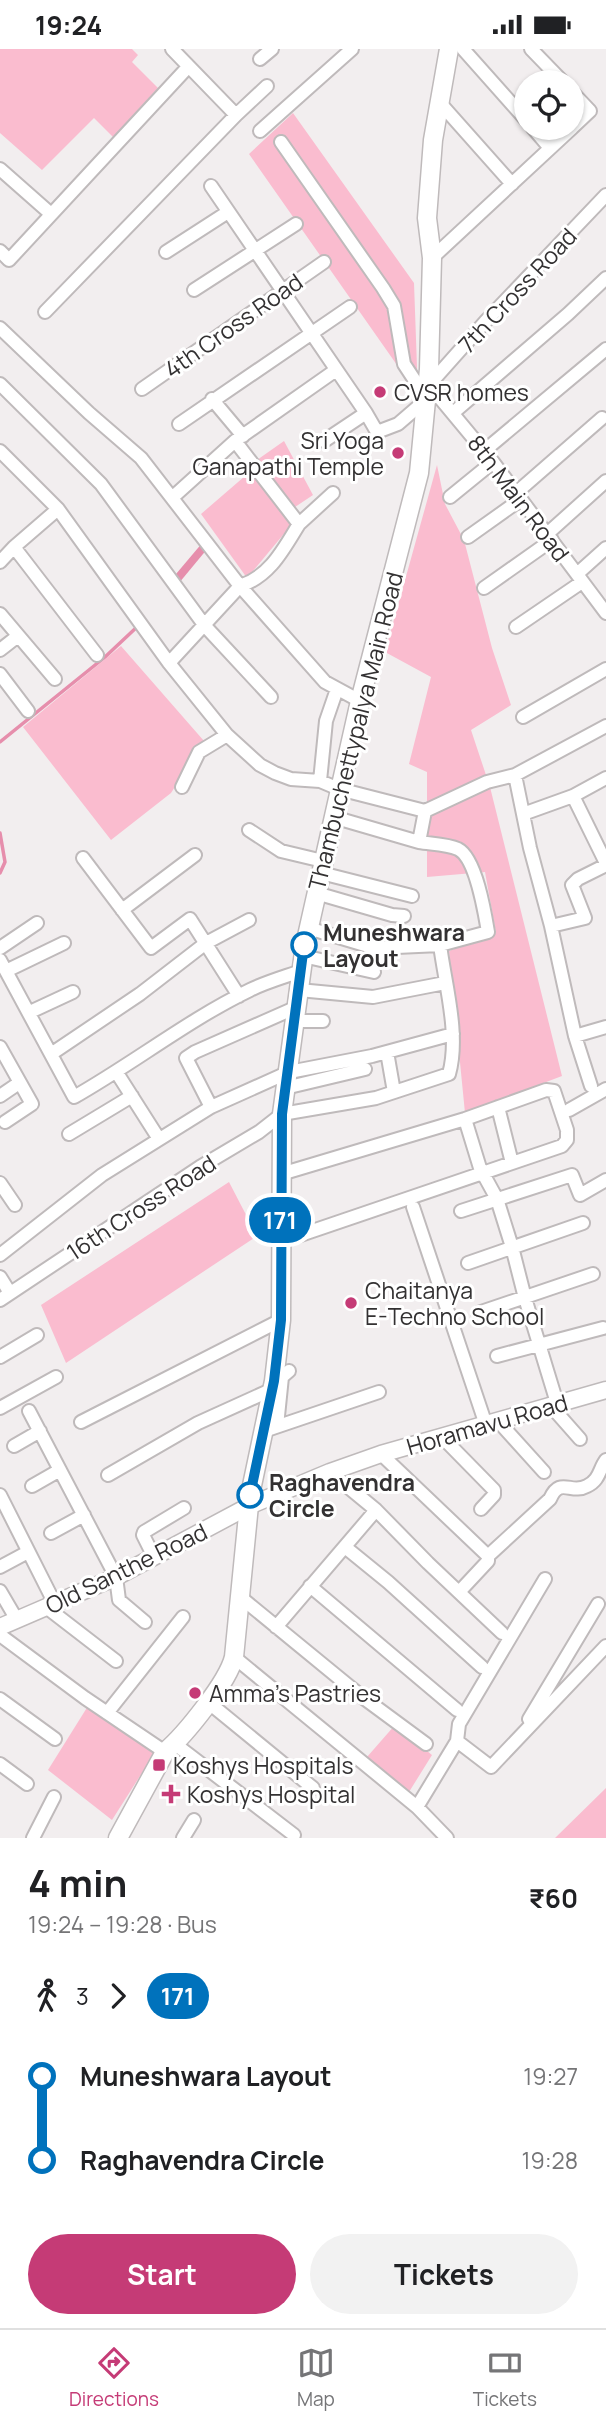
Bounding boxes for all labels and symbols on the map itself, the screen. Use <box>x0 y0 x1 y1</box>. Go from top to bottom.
street label: 7th Cross Road <box>451 220 583 360</box>
street label: 4th Cross Road <box>157 265 309 385</box>
place label: CVSR homes <box>394 376 529 408</box>
marker: CVSR homes <box>372 384 388 400</box>
place label: Sri Yoga Ganapathi Temple <box>192 424 384 482</box>
street label: 8th Main Road <box>461 428 577 568</box>
marker: Sri Yoga Ganapathi Temple <box>390 445 406 461</box>
street label: Thambuchettypalya Main Road <box>300 568 410 894</box>
place label: Muneshwara Layout <box>323 916 465 974</box>
marker: Muneshwara Layout <box>291 932 317 958</box>
street label: 16th Cross Road <box>60 1147 222 1267</box>
line badge: 171 <box>240 1197 320 1243</box>
place label: Chaitanya E-Techno School <box>365 1274 544 1332</box>
marker: Chaitanya E-Techno School <box>343 1295 359 1311</box>
street label: Horamavu Road <box>403 1386 571 1462</box>
place label: Raghavendra Circle <box>269 1466 415 1524</box>
marker: Raghavendra Circle <box>237 1482 263 1508</box>
street label: Old Santhe Road <box>40 1515 212 1621</box>
place label: Amma's Pastries <box>209 1677 381 1709</box>
marker: Amma's Pastries <box>187 1685 203 1701</box>
place label: Koshys Hospitals <box>173 1749 354 1781</box>
marker: Koshys Hospitals <box>151 1757 167 1773</box>
place label: Koshys Hospital <box>187 1778 355 1810</box>
marker: Koshys Hospital <box>161 1784 181 1804</box>

